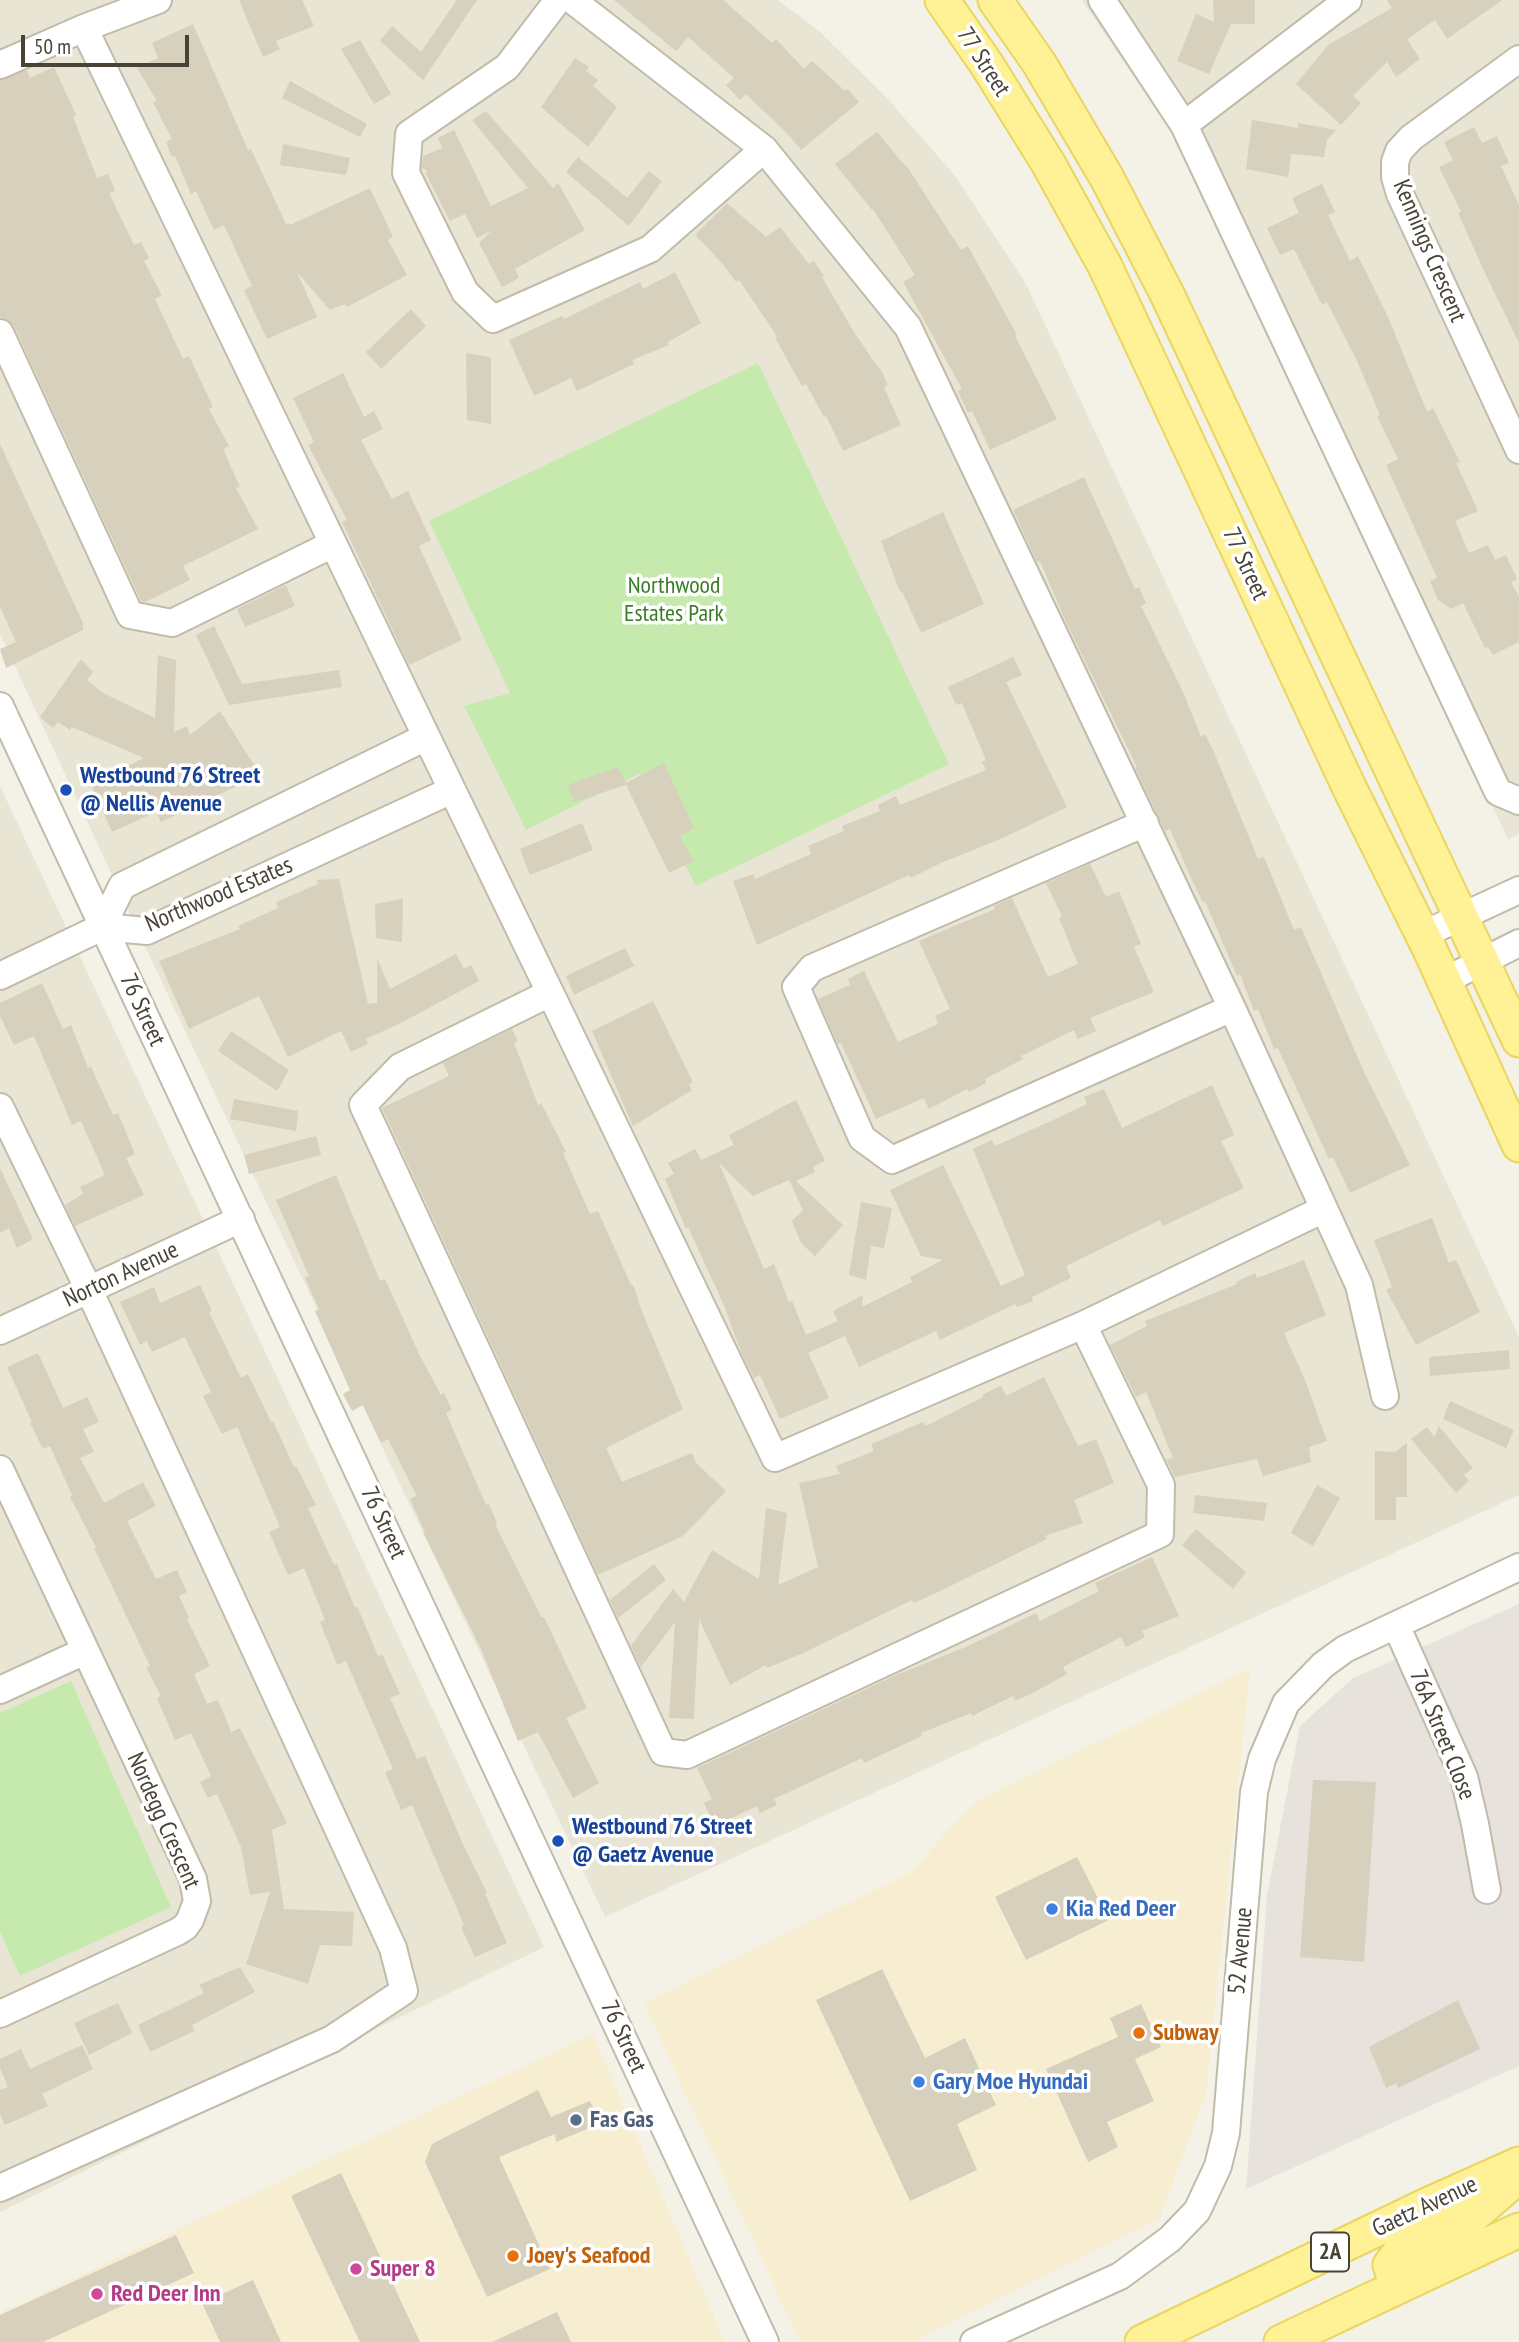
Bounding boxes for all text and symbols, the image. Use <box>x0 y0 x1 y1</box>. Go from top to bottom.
scale bar <box>24 21 192 65</box>
street label: 77 Street <box>950 22 1016 102</box>
text: 50 m <box>34 33 71 60</box>
street label: Kennings Crescent <box>1386 176 1472 326</box>
street label: 77 Street <box>1216 523 1274 605</box>
park label: Northwood Estates Park <box>624 572 724 628</box>
place label: Westbound 76 Street @ Nellis Avenue <box>80 762 260 818</box>
marker: Westbound 76 Street @ Nellis Avenue <box>58 782 74 798</box>
street label: Northwood Estates <box>141 851 297 939</box>
street label: 76 Street <box>113 969 171 1051</box>
street label: Norton Avenue <box>59 1236 183 1314</box>
street label: 76 Street <box>354 1482 412 1564</box>
street label: 76A Street Close <box>1403 1666 1481 1804</box>
street label: Nordegg Crescent <box>120 1748 206 1894</box>
place label: Westbound 76 Street @ Gaetz Avenue <box>572 1813 752 1869</box>
marker: Westbound 76 Street @ Gaetz Avenue <box>550 1833 566 1849</box>
place label: Kia Red Deer <box>1066 1895 1176 1923</box>
marker: Kia Red Deer <box>1044 1901 1060 1917</box>
street label: 52 Avenue <box>1223 1906 1259 1996</box>
street label: 76 Street <box>594 1996 652 2078</box>
place label: Subway <box>1153 2019 1219 2047</box>
marker: Subway <box>1131 2025 1147 2041</box>
place label: Gary Moe Hyundai <box>933 2068 1088 2096</box>
marker: Gary Moe Hyundai <box>911 2074 927 2090</box>
place label: Fas Gas <box>590 2106 654 2134</box>
marker: Fas Gas <box>568 2112 584 2128</box>
street label: Gaetz Avenue <box>1368 2170 1482 2244</box>
road number: 2A <box>1311 2232 1349 2272</box>
place label: Joey's Seafood <box>527 2242 650 2270</box>
marker: Joey's Seafood <box>505 2248 521 2264</box>
place label: Super 8 <box>370 2255 436 2283</box>
marker: Super 8 <box>348 2261 364 2277</box>
place label: Red Deer Inn <box>111 2280 221 2308</box>
marker: Red Deer Inn <box>89 2286 105 2302</box>

